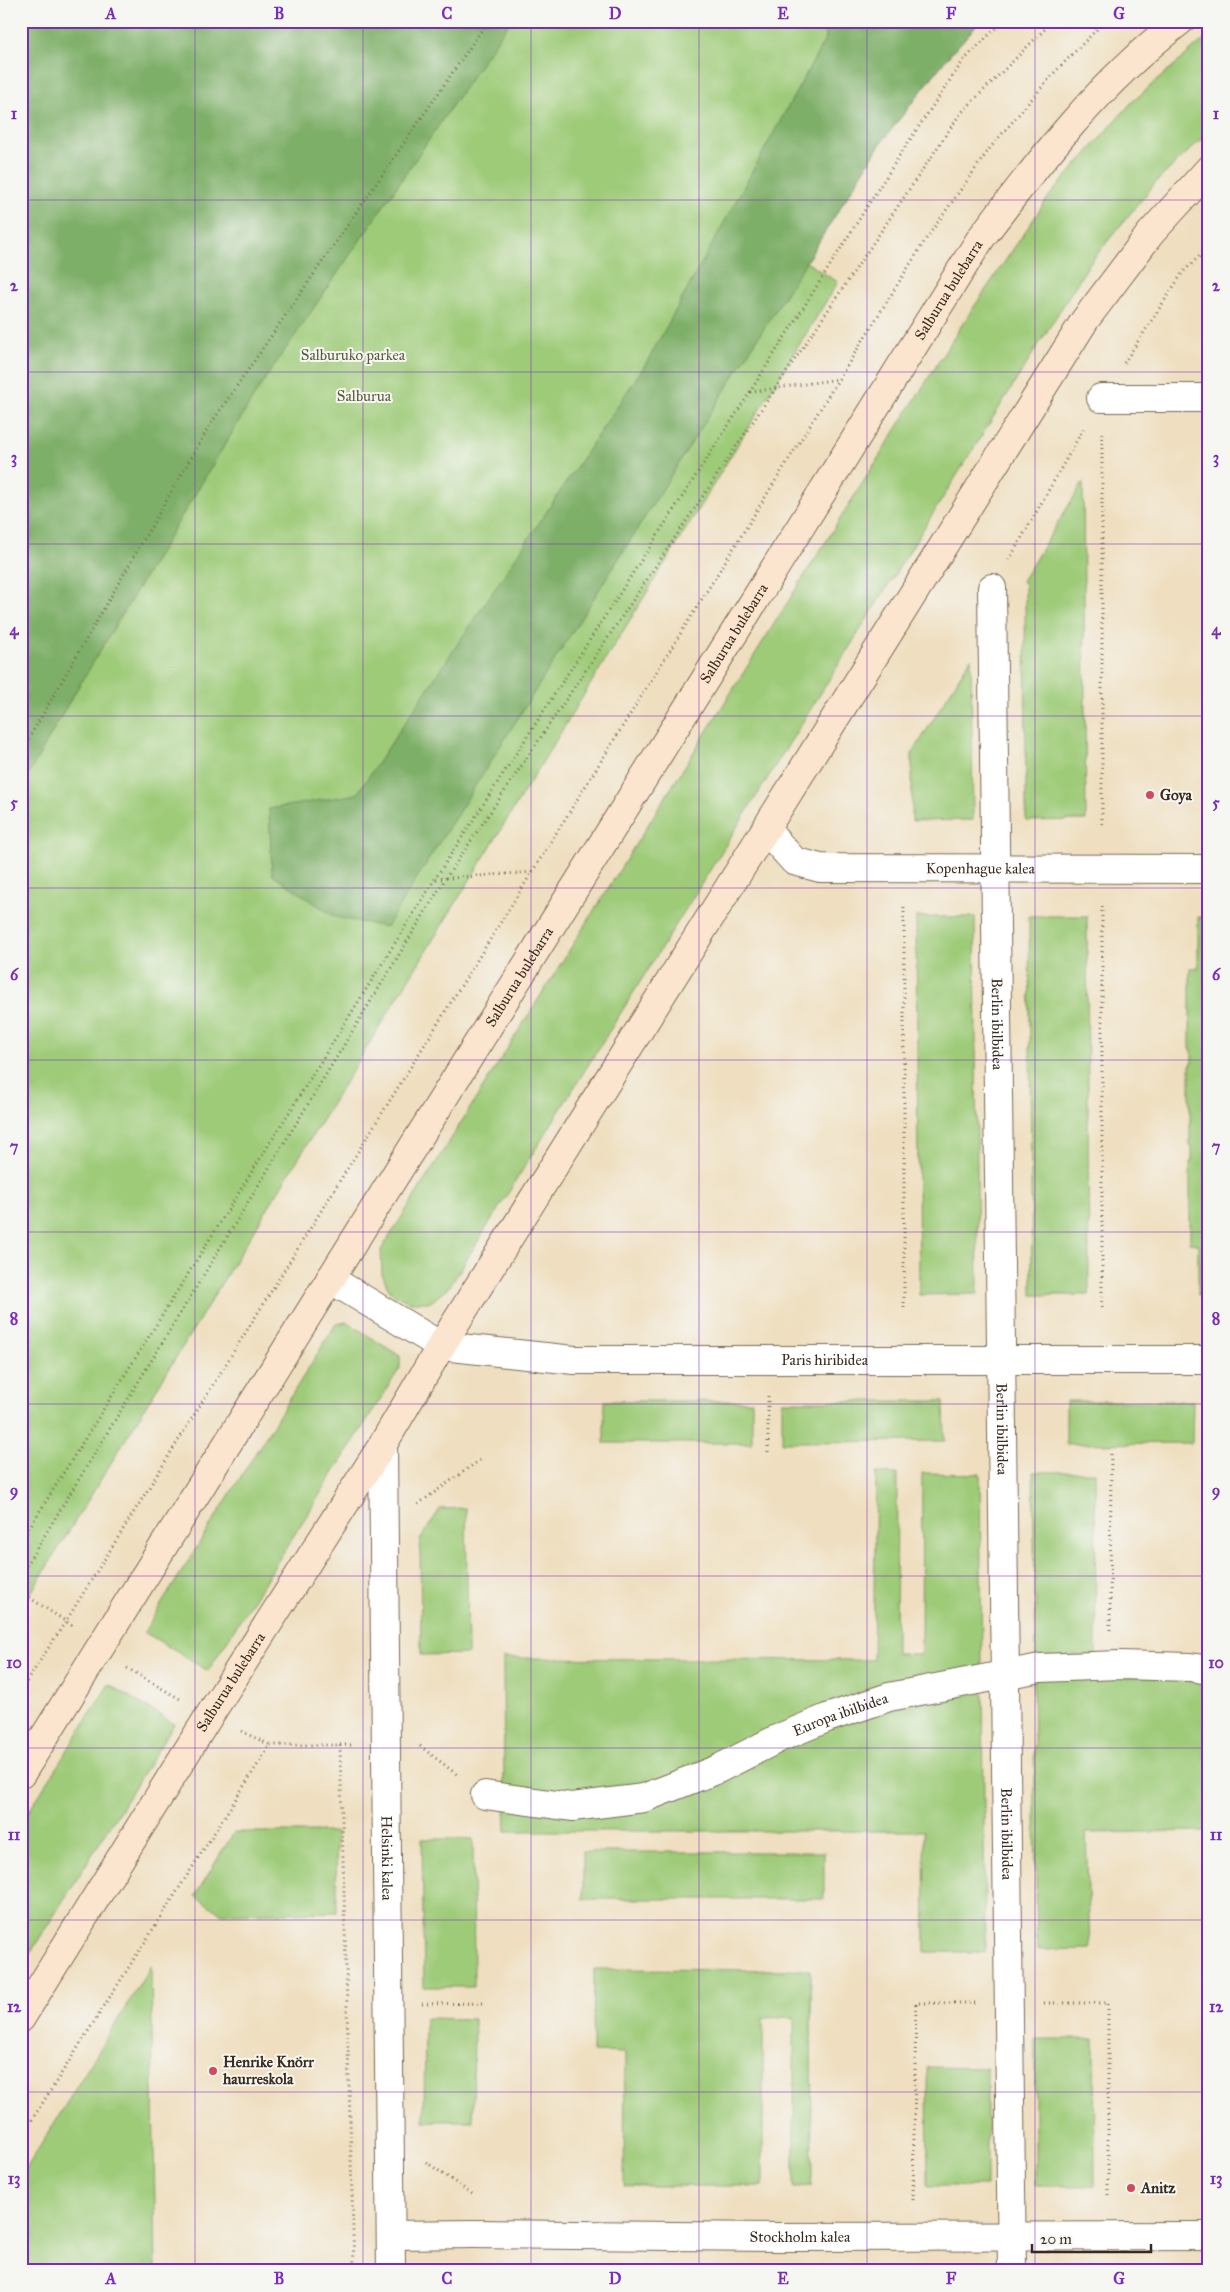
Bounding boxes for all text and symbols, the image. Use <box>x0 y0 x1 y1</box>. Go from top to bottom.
text: A <box>105 4 117 23</box>
text: B <box>274 4 284 23</box>
text: C <box>442 4 453 23</box>
text: D <box>609 4 622 23</box>
text: E <box>777 4 789 23</box>
text: F <box>946 4 957 23</box>
text: G <box>1113 4 1125 23</box>
text: 1 <box>11 104 18 123</box>
text: 1 <box>1213 104 1220 123</box>
street label: Salburua bulebarra <box>911 236 987 343</box>
text: 2 <box>10 276 19 295</box>
text: 2 <box>1212 276 1221 295</box>
park label: Salburuko parkea <box>301 346 406 364</box>
park label: Salburua <box>337 387 392 405</box>
text: 3 <box>11 448 17 468</box>
text: 3 <box>1213 448 1219 468</box>
street label: Salburua bulebarra <box>696 580 772 687</box>
text: 4 <box>10 620 20 640</box>
text: 4 <box>1212 620 1222 640</box>
place label: Goya <box>1160 786 1192 805</box>
marker: Goya <box>1144 789 1156 801</box>
text: 5 <box>10 793 18 812</box>
text: 5 <box>1212 793 1220 812</box>
street label: Kopenhague kalea <box>926 859 1036 878</box>
street label: Salburua bulebarra <box>481 923 557 1030</box>
text: 6 <box>10 965 19 984</box>
text: 6 <box>1212 965 1221 984</box>
street label: Berlin ibilbidea <box>988 978 1007 1071</box>
text: 7 <box>10 1137 19 1156</box>
text: 7 <box>1212 1137 1221 1156</box>
text: 8 <box>10 1309 18 1328</box>
text: 8 <box>1212 1309 1220 1328</box>
street label: Paris hiribidea <box>781 1351 869 1369</box>
street label: Berlin ibilbidea <box>992 1383 1012 1476</box>
text: 9 <box>10 1481 18 1501</box>
text: 9 <box>1212 1481 1220 1501</box>
street label: Salburua bulebarra <box>192 1629 269 1735</box>
text: 10 <box>6 1653 22 1672</box>
text: 10 <box>1208 1653 1224 1672</box>
street label: Europa ibilbidea <box>790 1689 891 1740</box>
street label: Berlin ibilbidea <box>997 1788 1016 1881</box>
street label: Helsinki kalea <box>378 1815 396 1901</box>
text: 11 <box>8 1825 21 1844</box>
text: 11 <box>1210 1825 1223 1844</box>
text: 12 <box>7 1997 22 2016</box>
text: 12 <box>1209 1997 1224 2016</box>
place label: Henrike Knörr haurreskola <box>222 2053 314 2088</box>
marker: Henrike Knörr haurreskola <box>207 2065 219 2077</box>
text: 13 <box>8 2169 20 2189</box>
text: 13 <box>1210 2169 1222 2189</box>
place label: Anitz <box>1140 2179 1176 2197</box>
marker: Anitz <box>1125 2182 1137 2194</box>
scale bar <box>1032 2222 1151 2254</box>
street label: Stockholm kalea <box>750 2228 851 2246</box>
text: 20 m <box>1040 2230 1072 2248</box>
text: A <box>105 2269 117 2288</box>
text: B <box>274 2269 284 2288</box>
text: C <box>442 2269 453 2288</box>
text: D <box>609 2269 622 2288</box>
text: E <box>777 2269 789 2288</box>
text: F <box>946 2269 957 2288</box>
text: G <box>1113 2269 1125 2288</box>

